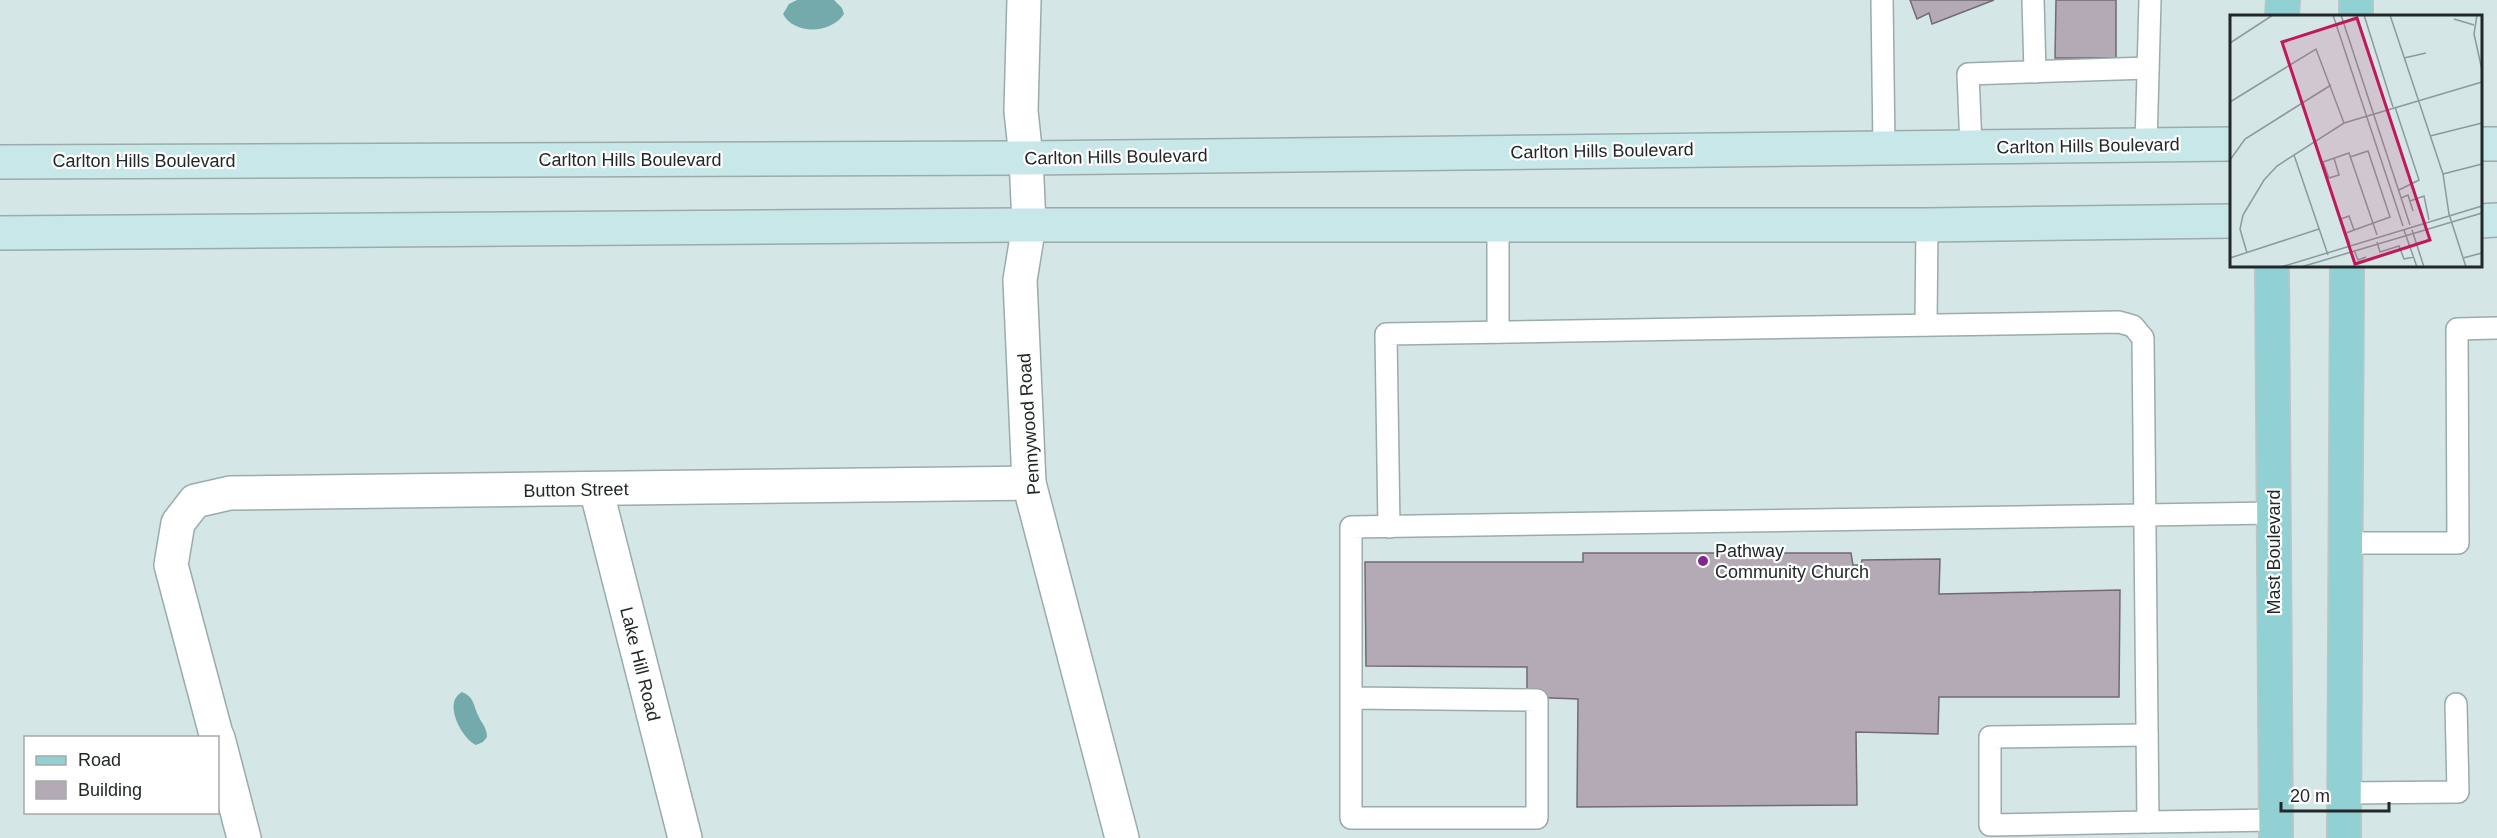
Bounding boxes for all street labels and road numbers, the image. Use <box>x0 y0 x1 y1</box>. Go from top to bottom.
street label: Carlton Hills Boulevard <box>1996 134 2180 158</box>
street label: Carlton Hills Boulevard <box>1510 139 1694 163</box>
street label: Carlton Hills Boulevard <box>1024 145 1208 169</box>
street label: Carlton Hills Boulevard <box>538 150 722 170</box>
street label: Carlton Hills Boulevard <box>52 151 236 171</box>
street label: Pennywood Road <box>1014 352 1044 496</box>
street label: Button Street <box>523 479 629 501</box>
street label: Mast Boulevard <box>2264 489 2284 615</box>
street label: Lake Hill Road <box>616 605 664 723</box>

